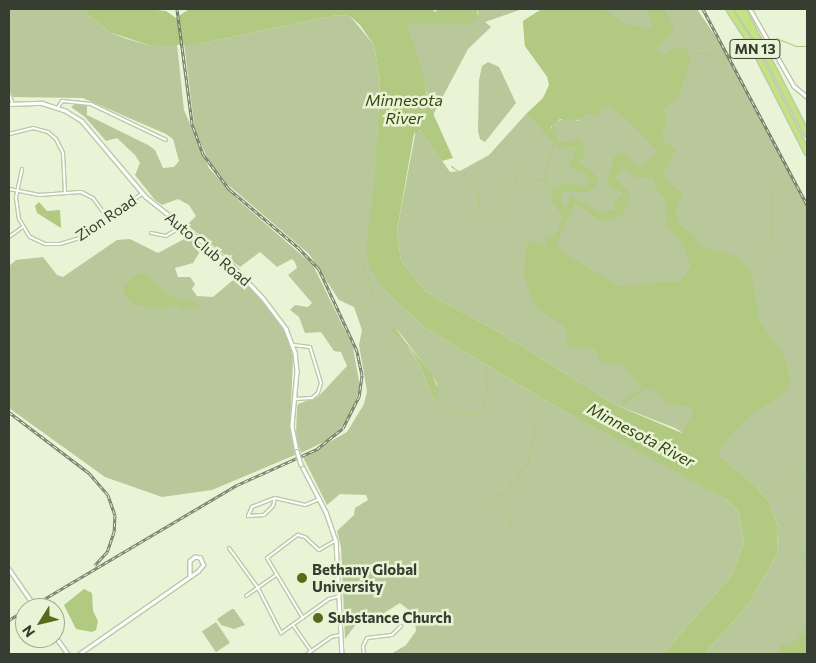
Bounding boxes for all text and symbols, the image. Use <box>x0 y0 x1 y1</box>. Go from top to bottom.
road number: MN 13 <box>729 38 781 61</box>
water label: Minnesota River <box>365 90 443 128</box>
street label: Zion Road <box>72 191 140 245</box>
street label: Auto Club Road <box>162 208 254 290</box>
water label: Minnesota River <box>584 399 698 471</box>
place label: Bethany Global University <box>312 560 417 595</box>
marker: Bethany Global University <box>296 572 308 584</box>
north arrow <box>15 598 65 648</box>
place label: Substance Church <box>328 609 452 627</box>
marker: Substance Church <box>312 612 324 624</box>
text: N <box>18 622 38 641</box>

